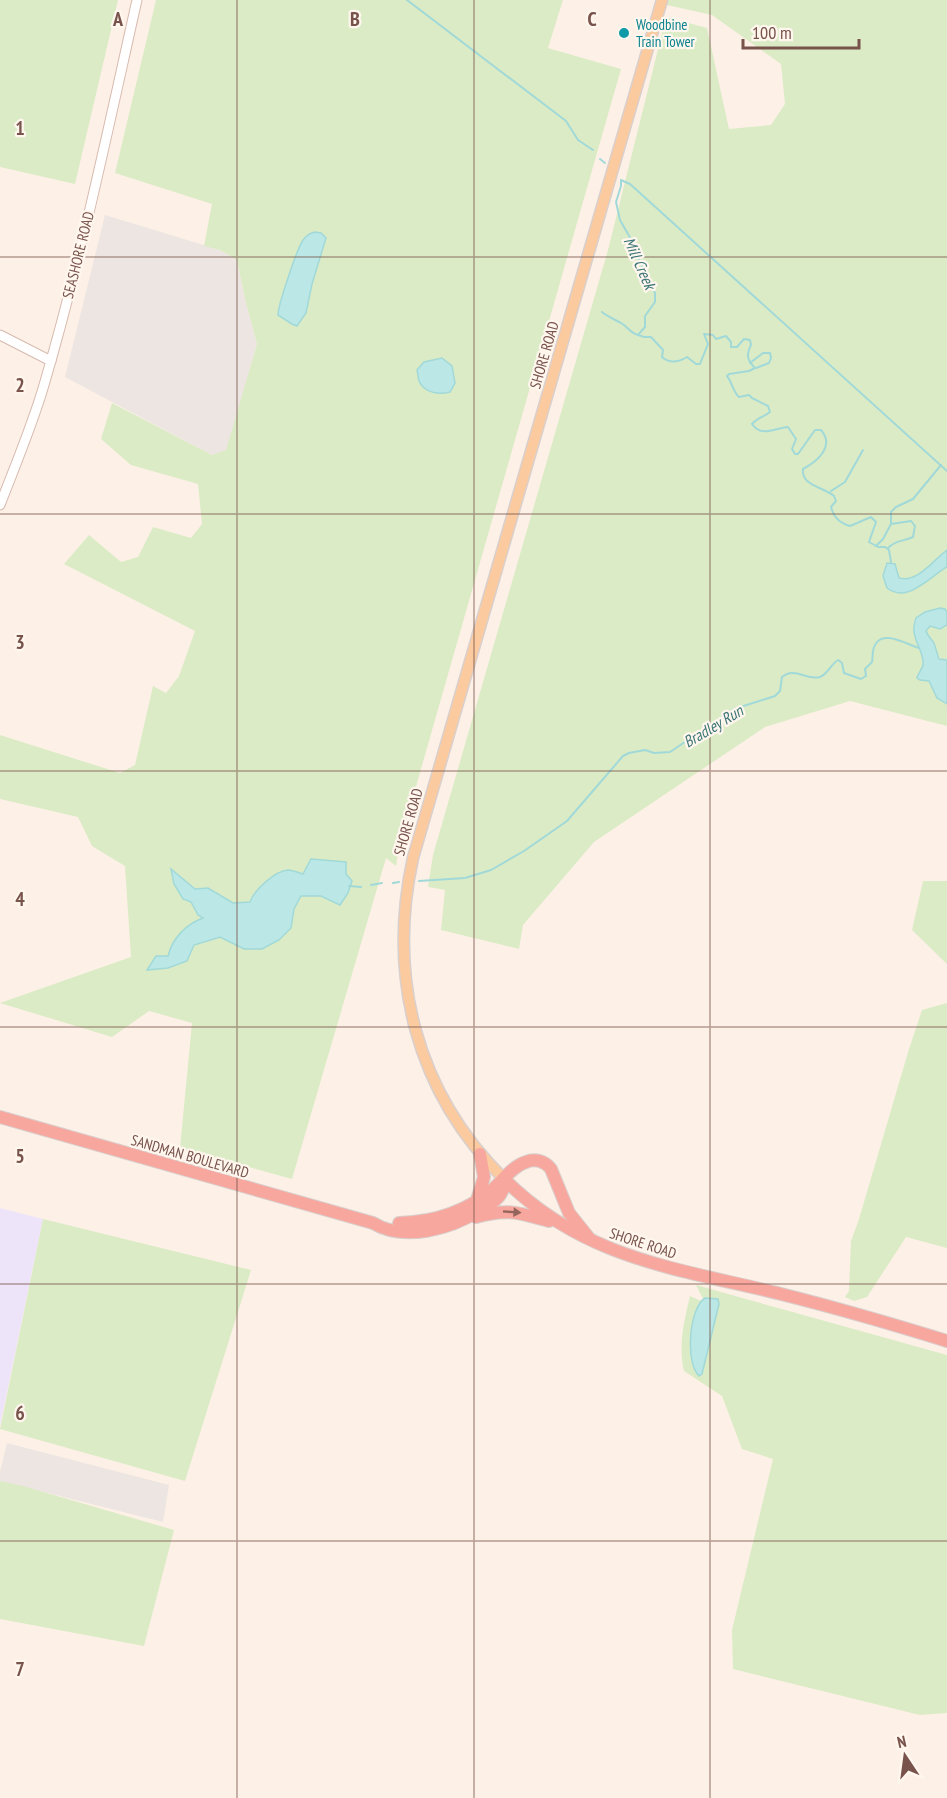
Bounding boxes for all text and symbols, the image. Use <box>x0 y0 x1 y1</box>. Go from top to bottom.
text: A <box>112 6 124 32</box>
text: B <box>350 6 360 32</box>
text: C <box>587 6 597 32</box>
scale bar <box>743 12 858 50</box>
place label: Woodbine Train Tower <box>636 15 696 51</box>
text: 100 m <box>752 21 792 44</box>
marker: Woodbine Train Tower <box>617 26 631 40</box>
text: 1 <box>15 115 25 141</box>
street label: SEASHORE ROAD <box>58 209 98 301</box>
water label: Mill Creek <box>620 234 661 294</box>
street label: SHORE ROAD <box>525 319 563 391</box>
text: 2 <box>15 372 25 398</box>
text: 3 <box>15 629 25 655</box>
water label: Bradley Run <box>680 700 747 752</box>
street label: SHORE ROAD <box>389 786 427 858</box>
text: 4 <box>15 886 25 912</box>
street label: SANDMAN BOULEVARD <box>129 1130 251 1182</box>
text: 5 <box>15 1143 25 1169</box>
one-way arrow <box>502 1207 521 1217</box>
street label: SHORE ROAD <box>607 1223 679 1263</box>
text: 6 <box>15 1400 25 1426</box>
text: 7 <box>15 1656 25 1682</box>
north arrow <box>875 1726 935 1786</box>
text: N <box>895 1731 908 1752</box>

